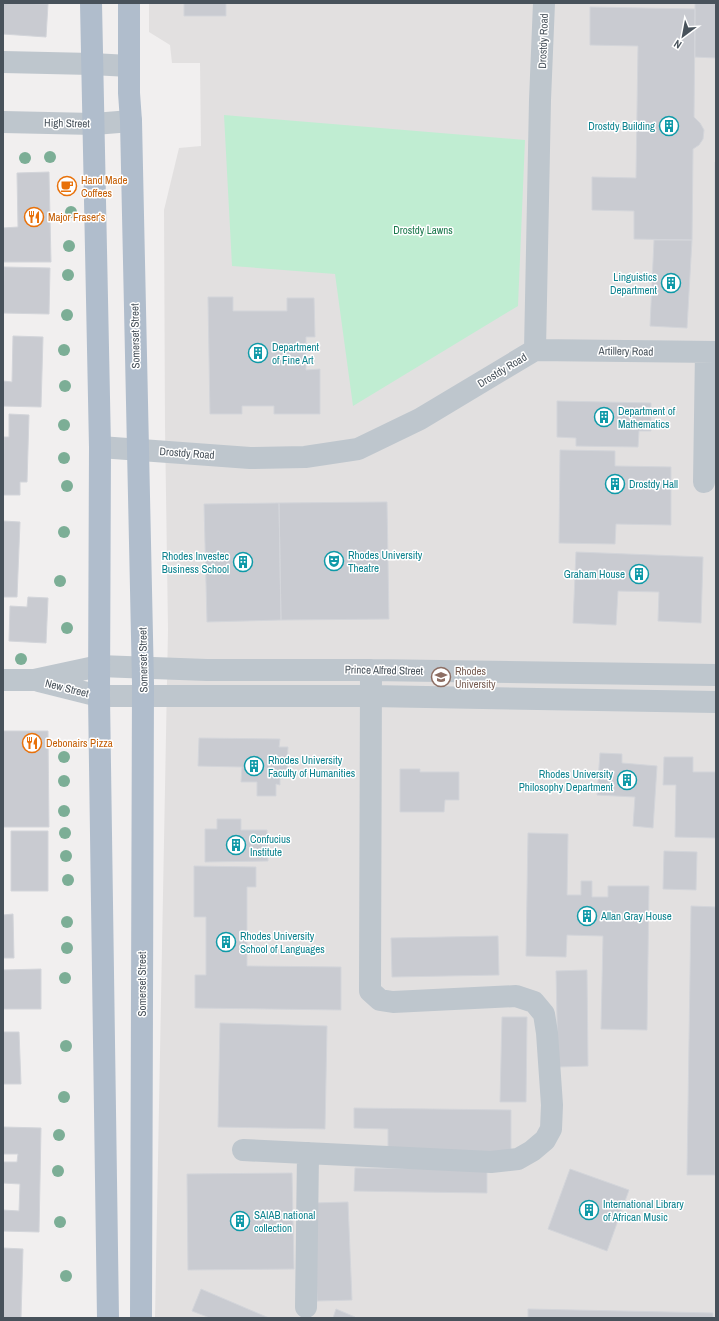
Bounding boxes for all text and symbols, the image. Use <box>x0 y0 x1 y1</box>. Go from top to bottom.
street label: Drostdy Road <box>535 13 551 69</box>
north arrow <box>663 16 703 56</box>
text: N <box>671 37 684 52</box>
building icon: Drostdy Building <box>658 115 680 137</box>
street label: High Street <box>44 116 90 130</box>
place label: Drostdy Building <box>588 119 655 133</box>
place label: Hand Made Coffees <box>81 173 128 200</box>
cafe icon: Hand Made Coffees <box>56 175 78 197</box>
restaurant icon: Major Fraser's <box>23 206 45 228</box>
place label: Major Fraser's <box>48 210 106 224</box>
park label: Drostdy Lawns <box>393 223 453 237</box>
place label: Linguistics Department <box>610 270 657 297</box>
building icon: Linguistics Department <box>660 272 682 294</box>
street label: Somerset Street <box>127 303 143 369</box>
place label: Department of Fine Art <box>272 340 320 367</box>
building icon: Department of Fine Art <box>247 342 269 364</box>
street label: Artillery Road <box>598 344 653 358</box>
street label: Drostdy Road <box>475 350 529 390</box>
place label: Department of Mathematics <box>618 404 676 431</box>
building icon: Department of Mathematics <box>593 406 615 428</box>
street label: Drostdy Road <box>159 444 215 462</box>
building icon: Drostdy Hall <box>604 473 626 495</box>
place label: Drostdy Hall <box>629 477 678 491</box>
place label: Rhodes University Theatre <box>348 548 423 575</box>
place label: Rhodes Investec Business School <box>162 549 229 576</box>
theatre icon: Rhodes University Theatre <box>323 550 345 572</box>
building icon: Rhodes Investec Business School <box>232 551 254 573</box>
building icon: Graham House <box>628 563 650 585</box>
place label: Graham House <box>564 567 625 581</box>
street label: Somerset Street <box>135 627 151 693</box>
street label: Prince Alfred Street <box>345 662 424 678</box>
place label: Rhodes University <box>455 664 496 691</box>
school or university icon: Rhodes University <box>430 666 452 688</box>
street label: New Street <box>44 676 91 700</box>
restaurant icon: Debonairs Pizza <box>21 732 43 754</box>
place label: Debonairs Pizza <box>46 736 113 750</box>
place label: Rhodes University Faculty of Humanities <box>268 753 356 780</box>
building icon: Rhodes University Faculty of Humanities <box>243 755 265 777</box>
place label: Rhodes University Philosophy Department <box>519 767 613 794</box>
building icon: Rhodes University Philosophy Department <box>616 769 638 791</box>
place label: Confucius Institute <box>250 832 291 859</box>
building icon: Confucius Institute <box>225 834 247 856</box>
building icon: Allan Gray House <box>576 905 598 927</box>
place label: Allan Gray House <box>600 909 672 923</box>
place label: Rhodes University School of Languages <box>240 929 325 956</box>
building icon: Rhodes University School of Languages <box>215 931 237 953</box>
street label: Somerset Street <box>135 951 149 1017</box>
place label: International Library of African Music <box>603 1197 684 1224</box>
building icon: International Library of African Music <box>578 1199 600 1221</box>
place label: SAIAB national collection <box>254 1208 315 1235</box>
building icon: SAIAB national collection <box>229 1210 251 1232</box>

